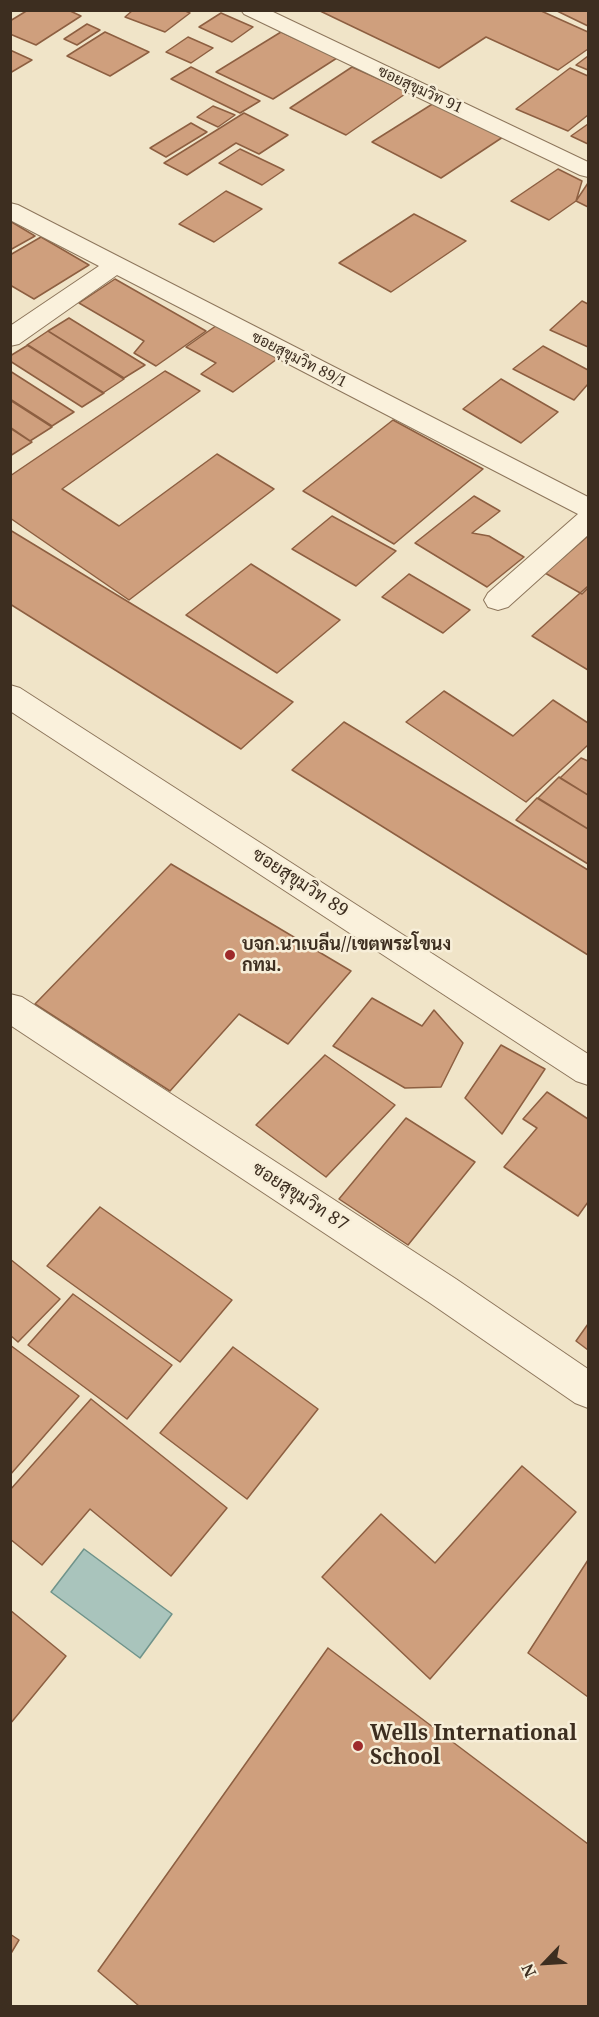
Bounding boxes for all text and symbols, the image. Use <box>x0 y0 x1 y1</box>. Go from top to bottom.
street label: ซอยสุขุมวิท 91 <box>375 62 465 118</box>
street label: ซอยสุขุมวิท 89/1 <box>248 328 350 392</box>
street label: ซอยสุขุมวิท 89 <box>248 844 352 922</box>
place label: บจก.นาเบลีน//เขตพระโขนง กทม. <box>242 934 451 976</box>
marker: บจก.นาเบลีน//เขตพระโขนง กทม. <box>223 948 237 962</box>
street label: ซอยสุขุมวิท 87 <box>248 1158 352 1236</box>
place label: Wells International School <box>370 1721 577 1771</box>
marker: Wells International School <box>351 1739 365 1753</box>
north arrow <box>515 1933 575 1993</box>
text: N <box>516 1960 541 1981</box>

